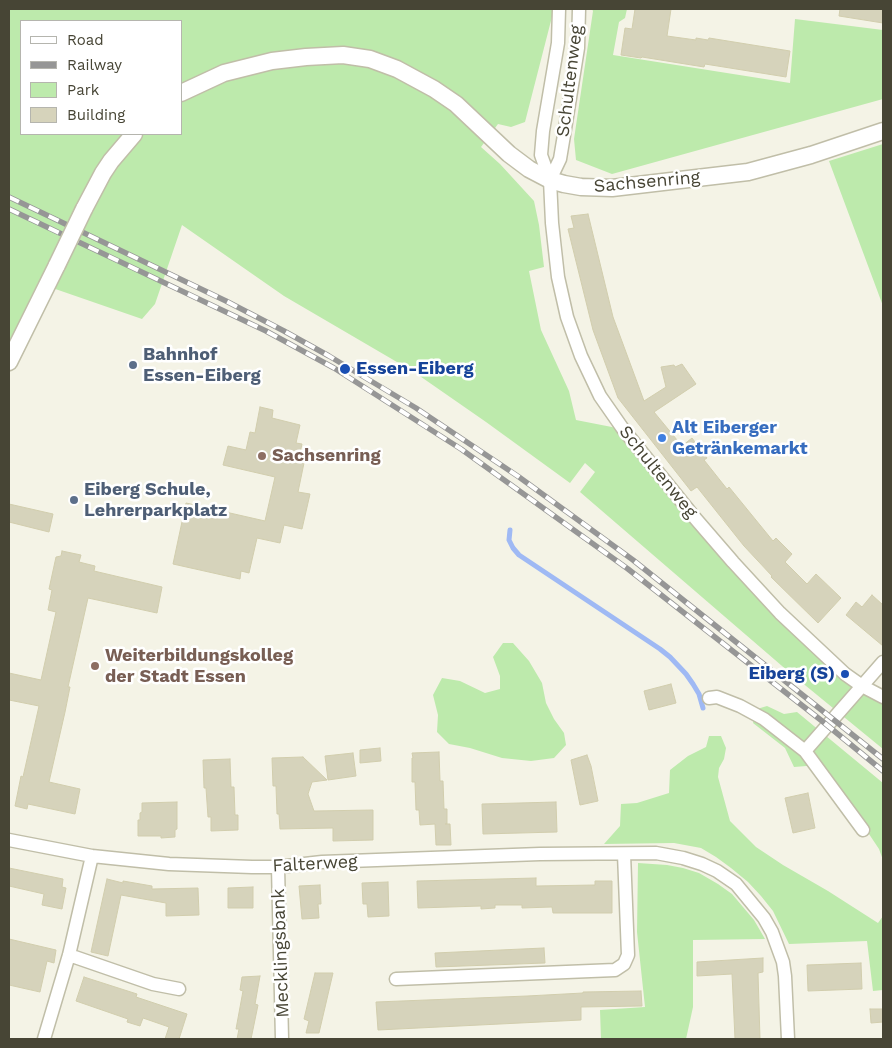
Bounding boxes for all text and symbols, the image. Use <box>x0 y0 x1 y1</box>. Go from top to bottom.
legend <box>20 20 182 135</box>
street label: Schultenweg <box>552 24 588 138</box>
text: Road <box>67 31 104 49</box>
text: Railway <box>67 56 122 74</box>
text: Park <box>67 81 99 99</box>
text: Building <box>67 106 125 124</box>
street label: Sachsenring <box>593 167 701 197</box>
place label: Bahnhof Essen-Eiberg <box>143 344 261 386</box>
place label: Essen-Eiberg <box>356 358 474 380</box>
marker: Bahnhof Essen-Eiberg <box>127 359 139 371</box>
marker: Essen-Eiberg <box>338 362 352 376</box>
place label: Alt Eiberger Getränkemarkt <box>672 417 808 459</box>
street label: Schultenweg <box>614 421 702 523</box>
marker: Alt Eiberger Getränkemarkt <box>656 432 668 444</box>
place label: Sachsenring <box>272 445 381 467</box>
marker: Sachsenring <box>256 450 268 462</box>
place label: Eiberg Schule, Lehrerparkplatz <box>84 479 227 522</box>
marker: Eiberg Schule, Lehrerparkplatz <box>68 494 80 506</box>
place label: Weiterbildungskolleg der Stadt Essen <box>105 645 293 688</box>
marker: Weiterbildungskolleg der Stadt Essen <box>89 660 101 672</box>
place label: Eiberg (S) <box>749 663 835 685</box>
marker: Eiberg (S) <box>839 668 851 680</box>
street label: Falterweg <box>272 851 358 877</box>
street label: Mecklingsbank <box>268 888 294 1018</box>

